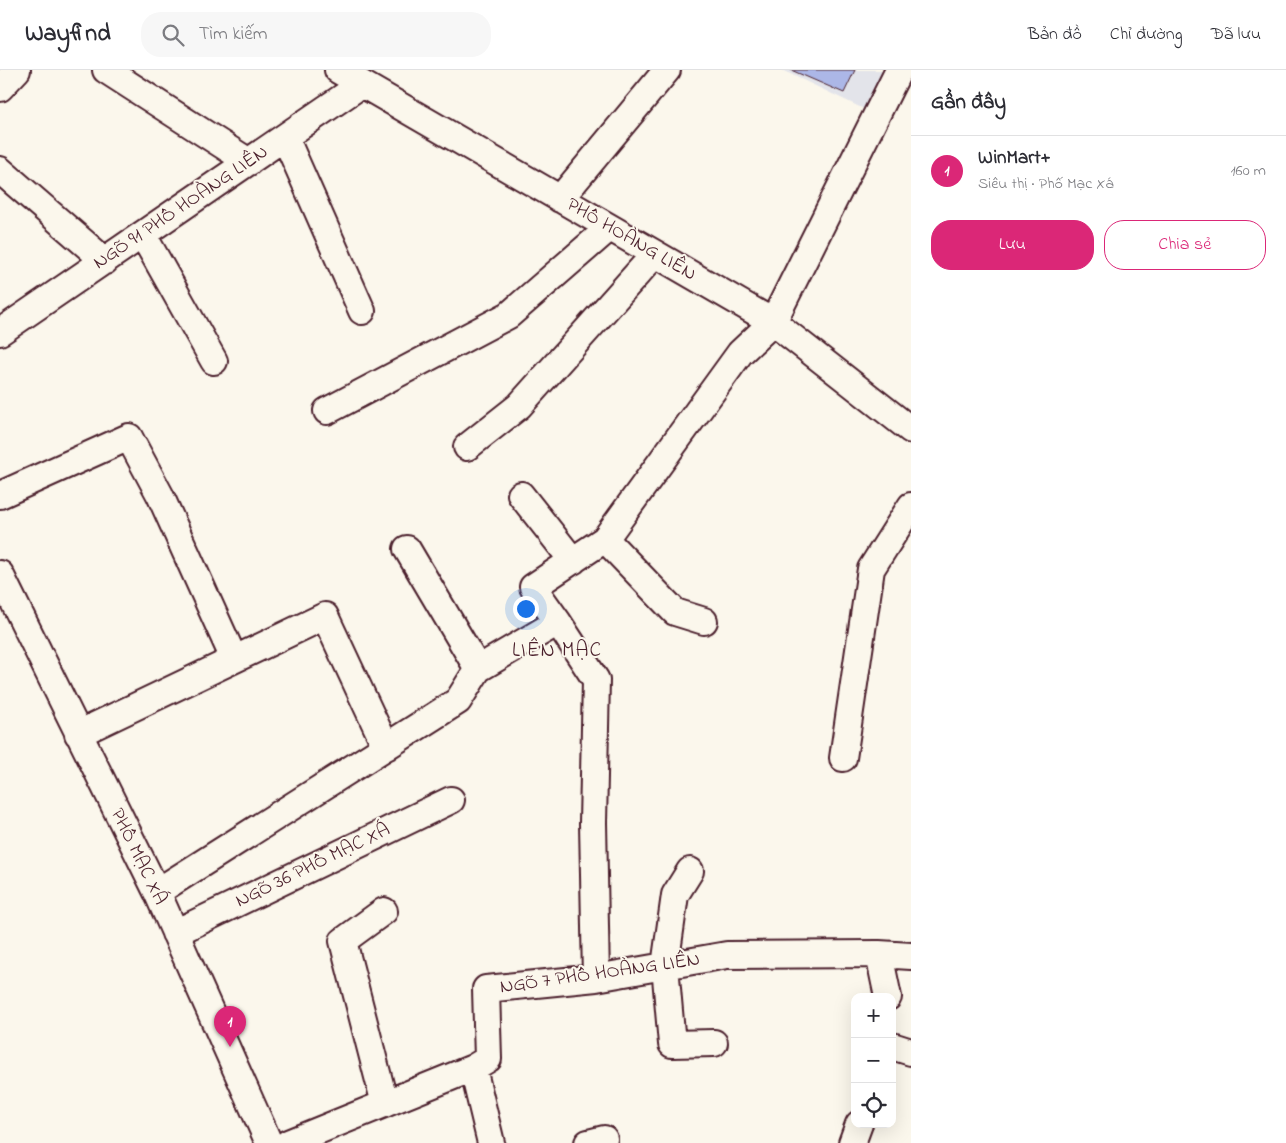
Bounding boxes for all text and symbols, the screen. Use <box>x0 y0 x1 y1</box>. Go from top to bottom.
search box <box>141 12 491 57</box>
text: Wayfind <box>25 17 111 52</box>
icon: search <box>159 21 187 49</box>
text: Tìm kiếm <box>199 21 268 48</box>
text: Bản đồ <box>1028 22 1082 48</box>
text: Chỉ đường <box>1110 22 1183 48</box>
text: Đã lưu <box>1211 22 1261 48</box>
text: Gần đây <box>931 88 1006 118</box>
street label: NGÕ 91 PHỐ HOÀNG LIÊN <box>88 138 274 278</box>
text: WinMart+ <box>978 145 1051 172</box>
text: 1 <box>944 159 950 183</box>
text: 160 m <box>1231 159 1266 183</box>
text: Siêu thị · Phố Mạc Xá <box>978 172 1114 196</box>
street label: PHỐ HOÀNG LIÊN <box>561 191 701 289</box>
button: Lưu <box>931 220 1094 270</box>
button: Chia sẻ <box>1104 220 1266 270</box>
your location <box>513 596 539 622</box>
district label: LIÊN MẠC <box>512 636 602 666</box>
street label: PHỐ MẠC XÁ <box>102 804 174 910</box>
street label: NGÕ 36 PHỐ MẠC XÁ <box>231 816 395 916</box>
street label: NGÕ 7 PHỐ HOÀNG LIÊN <box>498 946 702 1002</box>
map controls <box>851 993 896 1128</box>
button: + <box>851 993 896 1038</box>
pin: 1 <box>214 1006 246 1047</box>
button: − <box>851 1038 896 1083</box>
button: locate <box>851 1083 896 1128</box>

